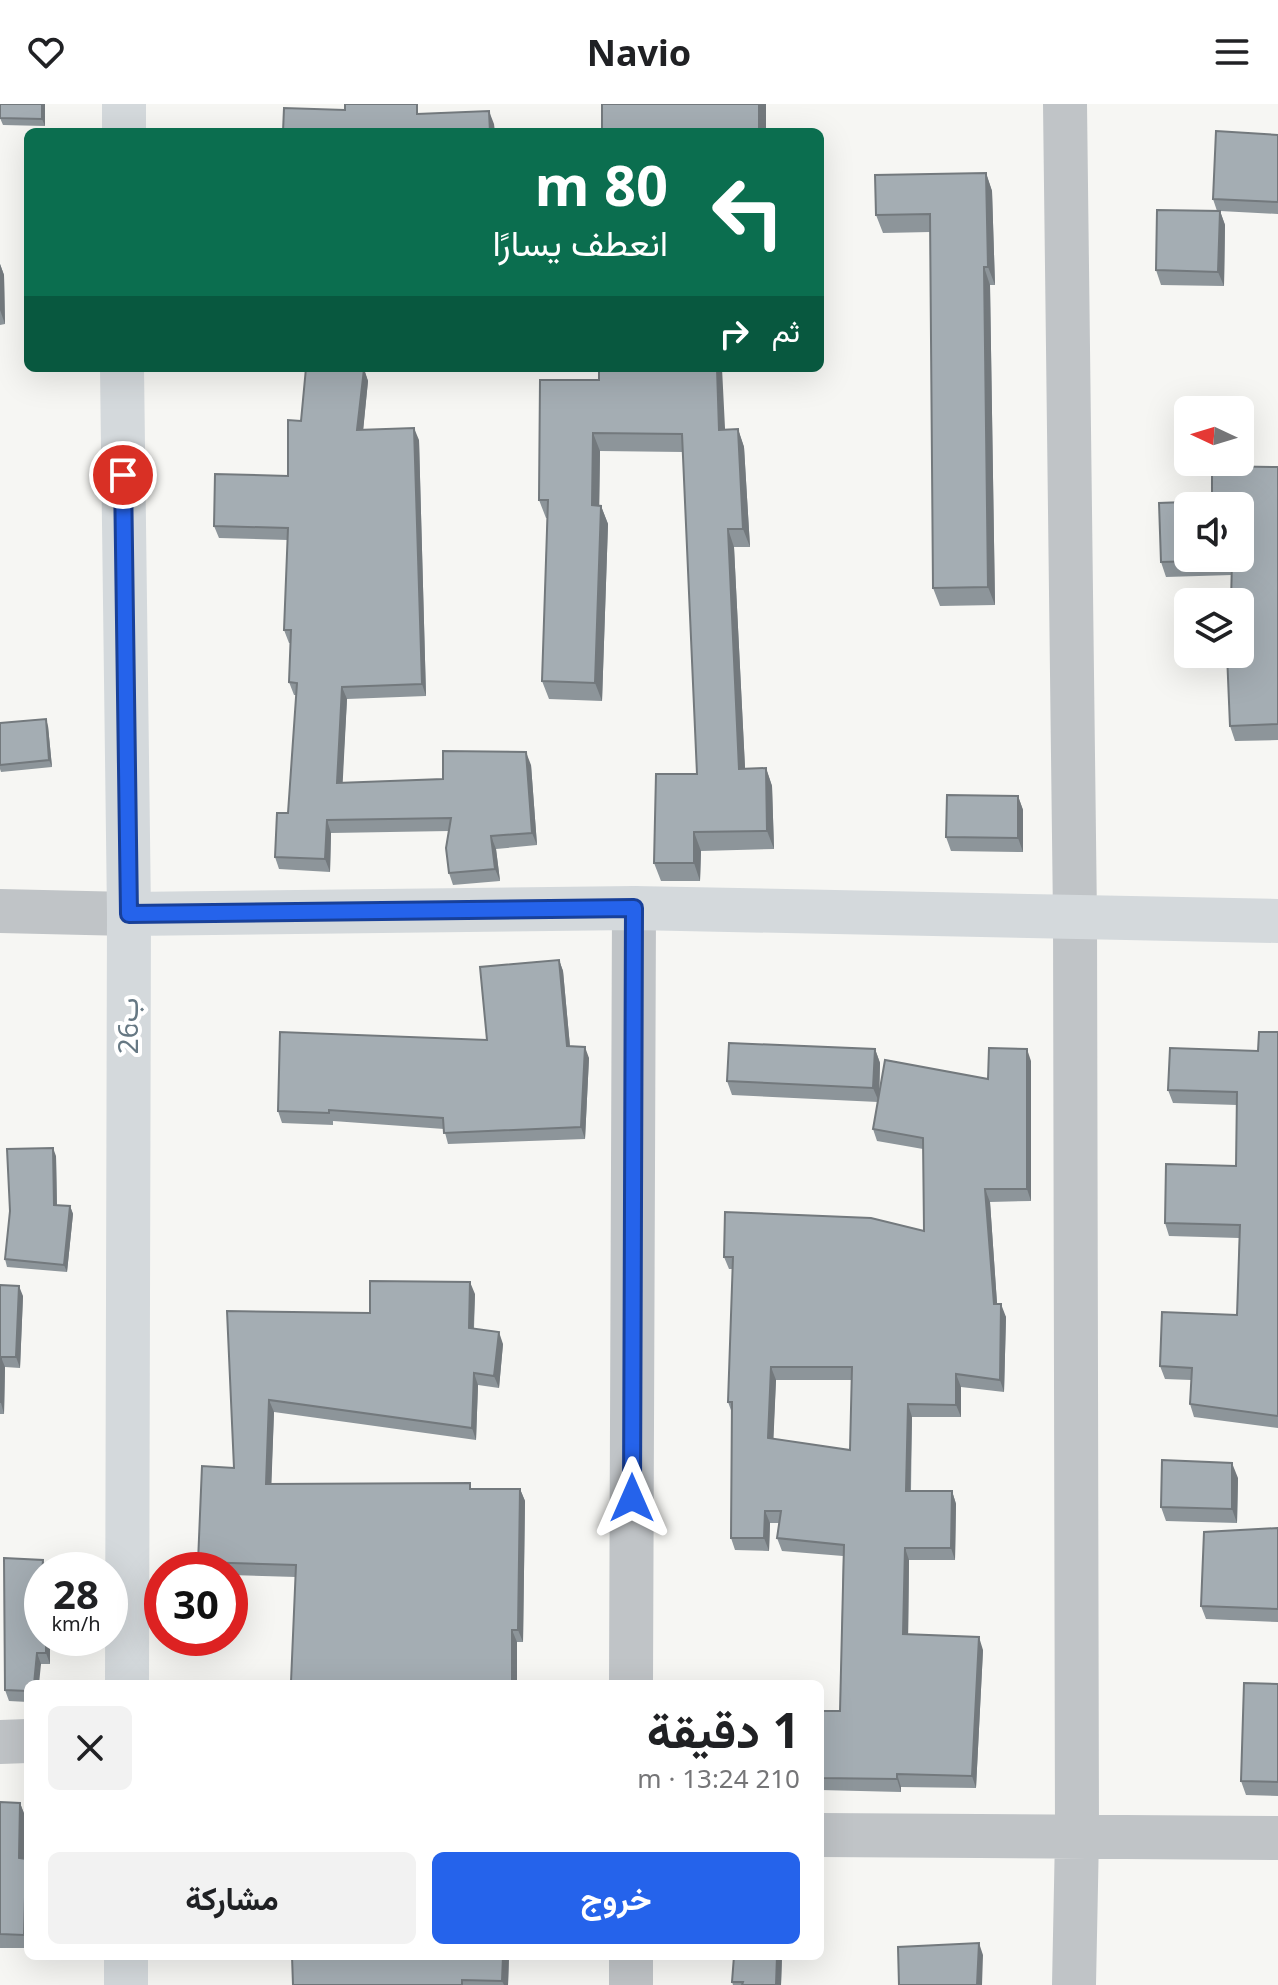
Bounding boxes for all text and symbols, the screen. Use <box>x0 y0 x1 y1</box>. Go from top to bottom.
text: Navio <box>587 28 691 77</box>
icon: heart <box>24 30 68 74</box>
icon: menu <box>1210 30 1254 74</box>
text: 80 m <box>535 146 668 222</box>
icon: left <box>696 160 800 264</box>
text: انعطف يسارًا <box>492 218 668 267</box>
text: ثم <box>772 310 800 351</box>
icon: right <box>712 312 756 356</box>
north arrow <box>1174 396 1254 476</box>
map controls <box>1174 396 1254 668</box>
pin <box>89 441 157 509</box>
icon: arrive <box>101 453 145 497</box>
button: sound <box>1174 492 1254 572</box>
button: layers <box>1174 588 1254 668</box>
street label: 26ب <box>108 998 146 1054</box>
position arrow <box>590 1456 674 1540</box>
speed limit sign: 30 <box>144 1552 248 1656</box>
text: 28 <box>53 1566 99 1621</box>
text: km/h <box>51 1610 101 1637</box>
text: 1 دقيقة <box>647 1697 800 1762</box>
button: close <box>48 1706 132 1790</box>
text: 210 m · 13:24 <box>637 1760 800 1796</box>
button: مشاركة <box>48 1852 416 1944</box>
button: خروج <box>432 1852 800 1944</box>

